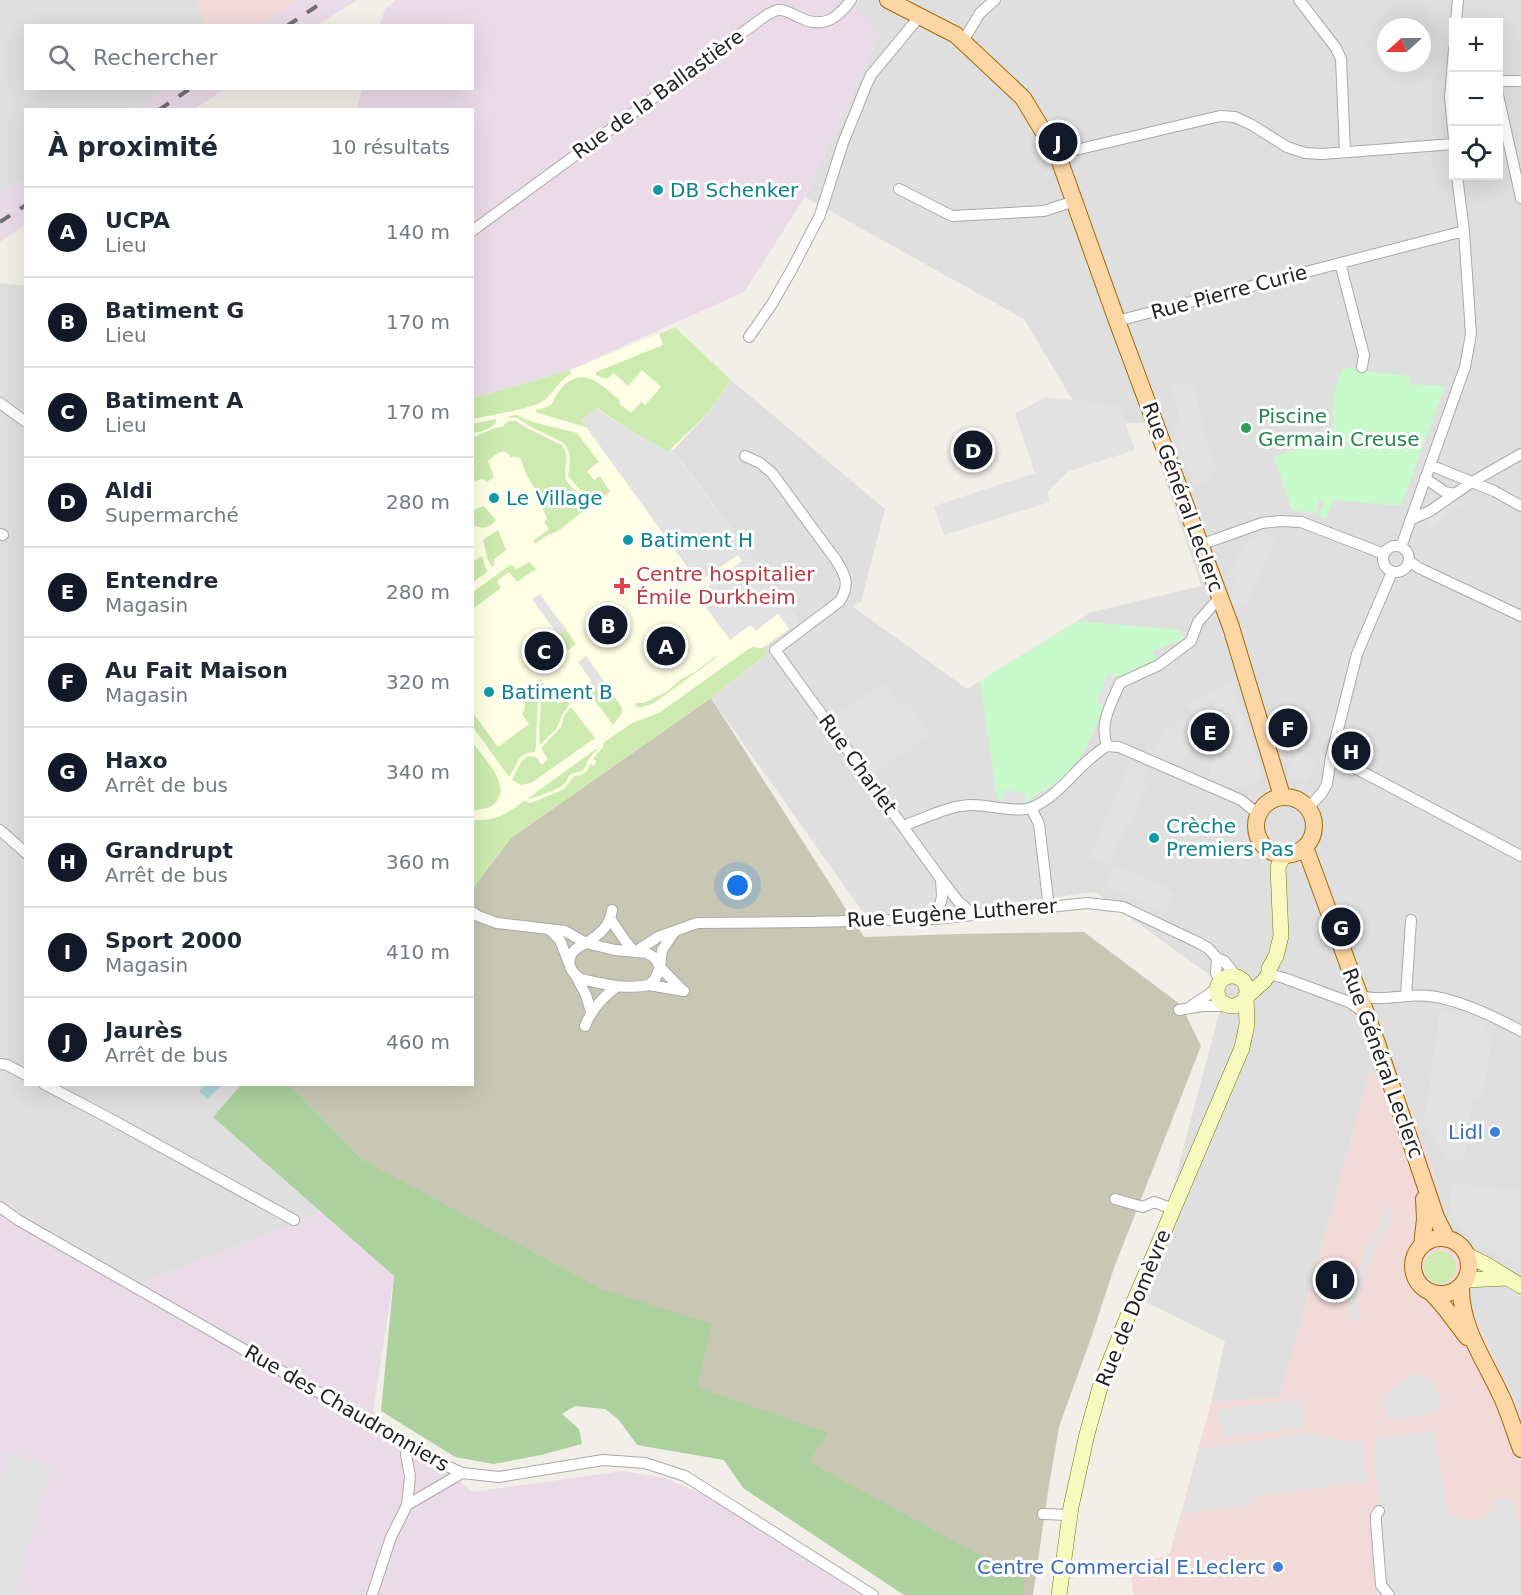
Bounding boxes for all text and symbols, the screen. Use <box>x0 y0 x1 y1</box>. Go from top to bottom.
north arrow <box>1377 18 1431 72</box>
map controls <box>1449 18 1503 180</box>
button: + <box>1449 18 1503 72</box>
search box <box>24 24 474 90</box>
street label: Rue de la Ballastière <box>568 24 748 164</box>
icon: search <box>45 41 78 74</box>
text: Rechercher <box>93 45 218 70</box>
button: − <box>1449 72 1503 126</box>
pin: J <box>1038 120 1078 164</box>
button: locate <box>1449 126 1503 180</box>
text: À proximité <box>48 132 218 162</box>
text: 10 résultats <box>331 135 450 159</box>
place label: DB Schenker <box>670 178 799 202</box>
marker: DB Schenker <box>651 183 665 197</box>
text: UCPA <box>105 208 170 233</box>
text: A <box>60 220 75 244</box>
text: 140 m <box>386 220 450 244</box>
text: Lieu <box>105 233 147 257</box>
street label: Rue Pierre Curie <box>1148 260 1310 324</box>
text: Batiment G <box>105 298 244 323</box>
text: B <box>60 310 75 334</box>
text: 170 m <box>386 310 450 334</box>
text: Lieu <box>105 323 147 347</box>
text: Batiment A <box>105 388 243 413</box>
street label: Rue Général Leclerc <box>1137 399 1229 595</box>
text: C <box>60 400 75 424</box>
text: 170 m <box>386 400 450 424</box>
place label: Piscine Germain Creuse <box>1258 404 1419 451</box>
text: Lieu <box>105 413 147 437</box>
marker: Piscine Germain Creuse <box>1239 421 1253 435</box>
pin: D <box>954 428 992 472</box>
text: Aldi <box>105 478 153 503</box>
place label: Le Village <box>506 486 603 510</box>
text: D <box>59 490 76 514</box>
text: 280 m <box>386 490 450 514</box>
marker: Le Village <box>487 491 501 505</box>
text: Supermarché <box>105 503 239 527</box>
place label: Batiment H <box>640 528 753 552</box>
marker: Batiment H <box>621 533 635 547</box>
place label: Centre hospitalier Émile Durkheim <box>636 562 815 609</box>
text: Entendre <box>105 568 218 593</box>
marker: Centre hospitalier Émile Durkheim <box>613 577 631 595</box>
text: E <box>61 580 74 604</box>
text: 280 m <box>386 580 450 604</box>
text: Magasin <box>105 593 188 617</box>
pin: B <box>588 602 628 648</box>
pin: A <box>646 624 686 668</box>
pin: C <box>524 628 564 674</box>
text: Au Fait Maison <box>105 658 288 683</box>
text: F <box>61 670 74 694</box>
text: 320 m <box>386 670 450 694</box>
place label: Batiment B <box>501 680 613 704</box>
text: Magasin <box>105 683 188 707</box>
marker: Batiment B <box>482 685 496 699</box>
pin: F <box>1268 706 1308 750</box>
street label: Rue Charlet <box>814 710 902 819</box>
pin: E <box>1190 710 1230 754</box>
pin: H <box>1332 728 1370 774</box>
text: Haxo <box>105 748 168 773</box>
text: G <box>59 760 76 784</box>
text: 340 m <box>386 760 450 784</box>
text: Arrêt de bus <box>105 773 228 797</box>
place label: Crèche Premiers Pas <box>1166 814 1294 861</box>
marker: Crèche Premiers Pas <box>1147 831 1161 845</box>
text: Grandrupt <box>105 838 233 863</box>
text: H <box>59 850 76 874</box>
text: 360 m <box>386 850 450 874</box>
text: Arrêt de bus <box>105 863 228 887</box>
your location <box>723 871 752 900</box>
street label: Rue Eugène Lutherer <box>846 894 1059 932</box>
pin: G <box>1322 904 1360 950</box>
text: Sport 2000 <box>105 928 242 953</box>
text: I <box>64 940 71 964</box>
text: 410 m <box>386 940 450 964</box>
text: Magasin <box>105 953 188 977</box>
street label: Rue Général Leclerc <box>1337 965 1429 1161</box>
text: Jaurès <box>105 1018 183 1043</box>
text: J <box>64 1030 71 1054</box>
text: 460 m <box>386 1030 450 1054</box>
text: Arrêt de bus <box>105 1043 228 1067</box>
place label: Lidl <box>1448 1120 1483 1144</box>
marker: Lidl <box>1488 1125 1502 1139</box>
street label: Rue de Domèvre <box>1091 1226 1175 1390</box>
pin: I <box>1316 1258 1354 1302</box>
street label: Rue des Chaudronniers <box>240 1340 454 1476</box>
place label: Centre Commercial E.Leclerc <box>977 1555 1266 1579</box>
marker: Centre Commercial E.Leclerc <box>1271 1560 1285 1574</box>

